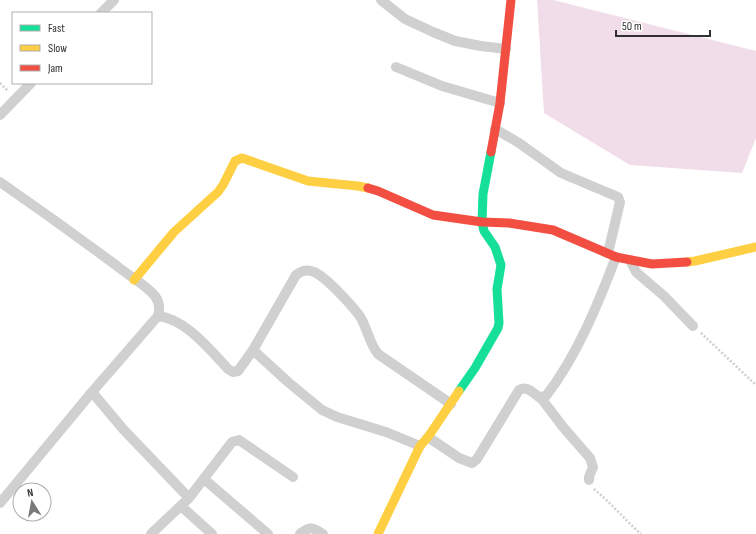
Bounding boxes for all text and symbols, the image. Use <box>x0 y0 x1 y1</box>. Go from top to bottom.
legend <box>12 12 152 84</box>
scale bar <box>616 12 710 38</box>
text: 50 m <box>622 19 642 34</box>
text: Fast <box>48 21 65 36</box>
text: Slow <box>48 41 67 56</box>
text: Jam <box>47 61 63 76</box>
north arrow <box>12 482 52 522</box>
text: N <box>26 486 34 500</box>

